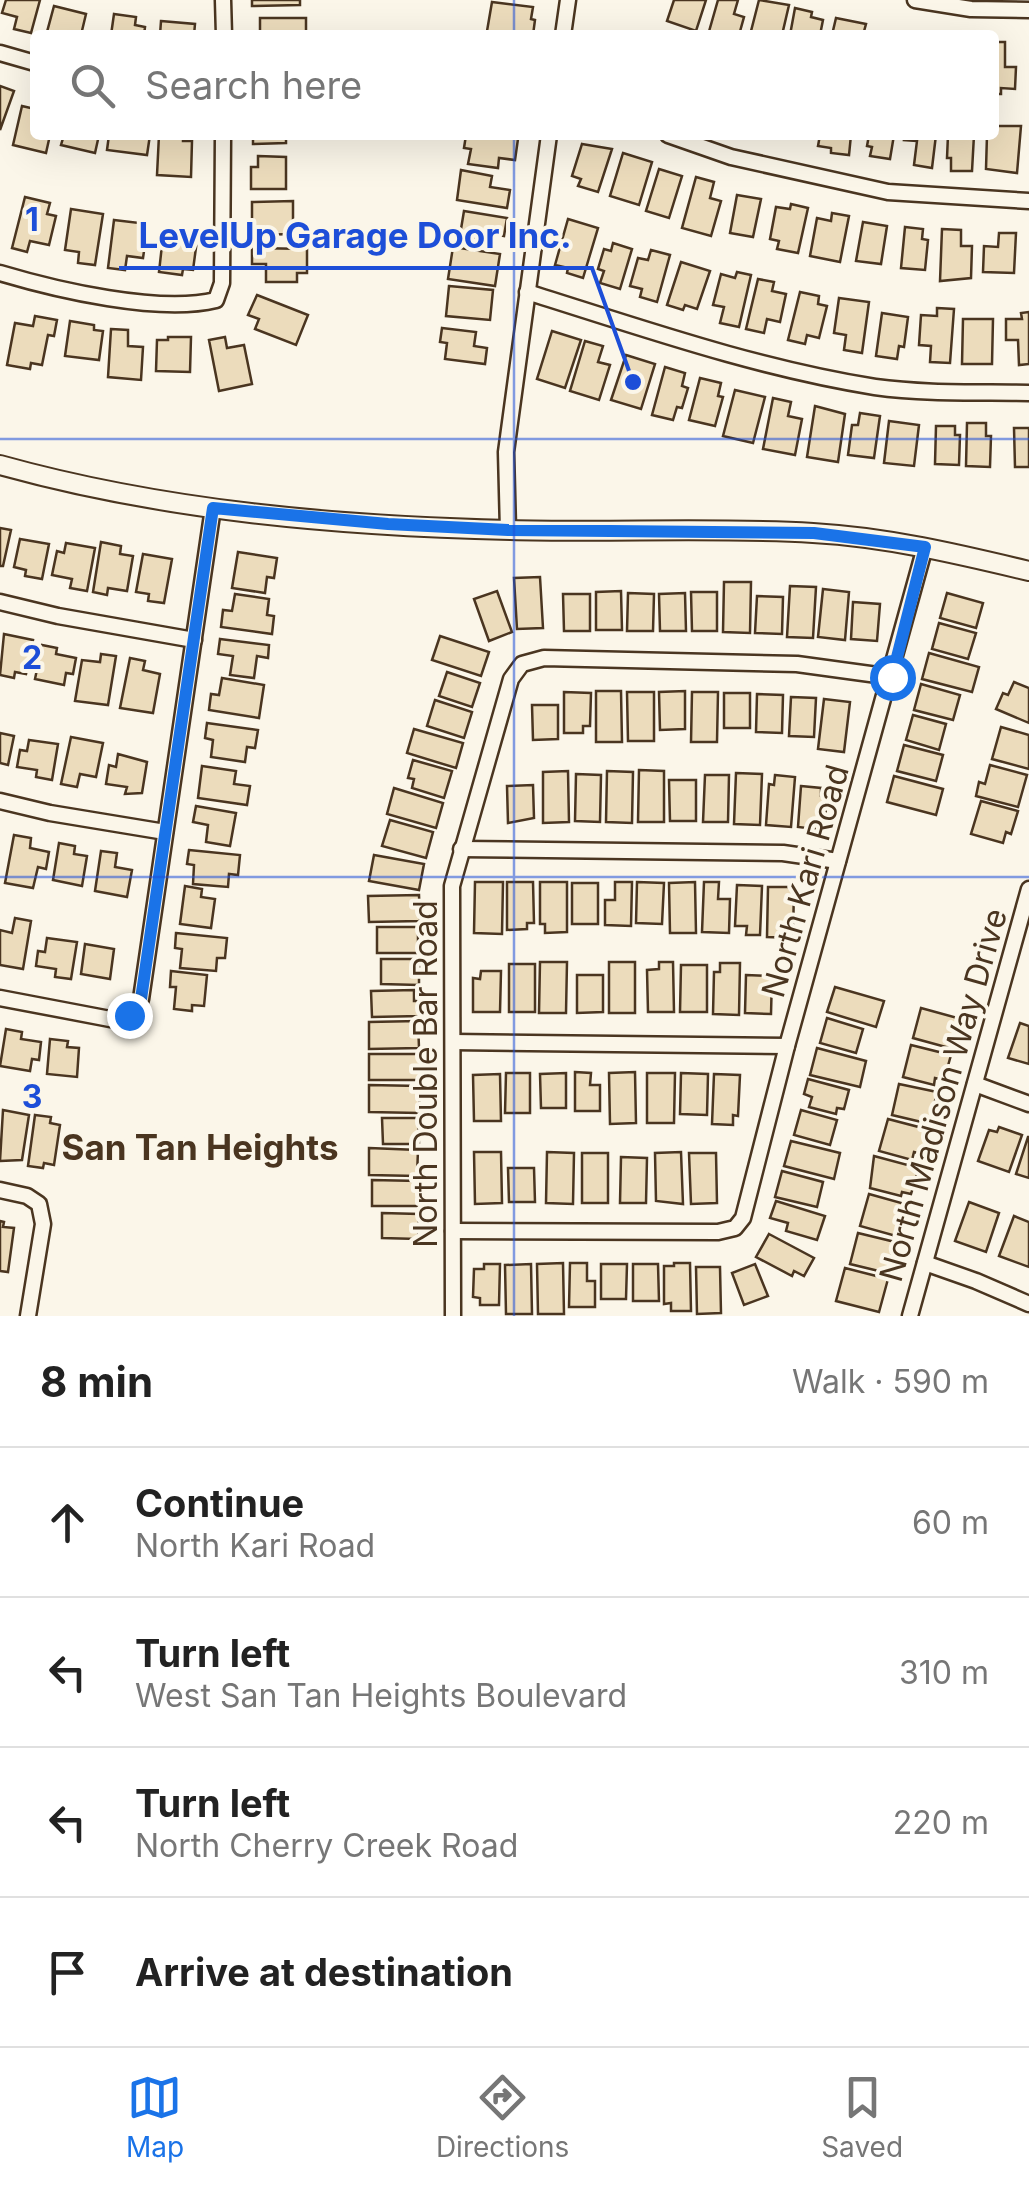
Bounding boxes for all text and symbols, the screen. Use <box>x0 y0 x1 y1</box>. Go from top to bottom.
search box <box>30 30 999 140</box>
icon: search <box>65 58 120 113</box>
text: Search here <box>145 62 362 108</box>
text: 1 <box>25 200 39 239</box>
callout: LevelUp Garage Door Inc. <box>119 203 592 268</box>
text: LevelUp Garage Door Inc. <box>138 214 572 256</box>
text: 2 <box>22 638 42 677</box>
route start <box>870 655 916 701</box>
street label: North Kari Road <box>753 760 857 1002</box>
street label: North Double Bar Road <box>406 900 445 1248</box>
street label: North Madison Way Drive <box>871 904 1015 1286</box>
route end <box>107 993 153 1039</box>
text: 3 <box>22 1077 42 1116</box>
district label: San Tan Heights <box>61 1126 339 1168</box>
text: 8 min <box>40 1356 153 1407</box>
text: Walk · 590 m <box>792 1362 989 1401</box>
text: Continue <box>135 1480 304 1526</box>
icon: ahead <box>40 1495 95 1550</box>
text: 60 m <box>912 1503 989 1542</box>
text: North Kari Road <box>135 1526 375 1565</box>
text: Turn left <box>135 1630 290 1676</box>
icon: left <box>40 1645 95 1700</box>
text: 310 m <box>899 1653 989 1692</box>
text: West San Tan Heights Boulevard <box>135 1676 627 1715</box>
text: Turn left <box>135 1780 290 1826</box>
icon: left <box>40 1795 95 1850</box>
text: 220 m <box>893 1803 989 1842</box>
text: North Cherry Creek Road <box>135 1826 518 1865</box>
icon: arrive <box>40 1945 95 2000</box>
text: Arrive at destination <box>135 1949 513 1995</box>
tab: Map <box>126 2070 184 2164</box>
tab: Directions <box>436 2070 569 2164</box>
tab: Saved <box>821 2070 903 2164</box>

